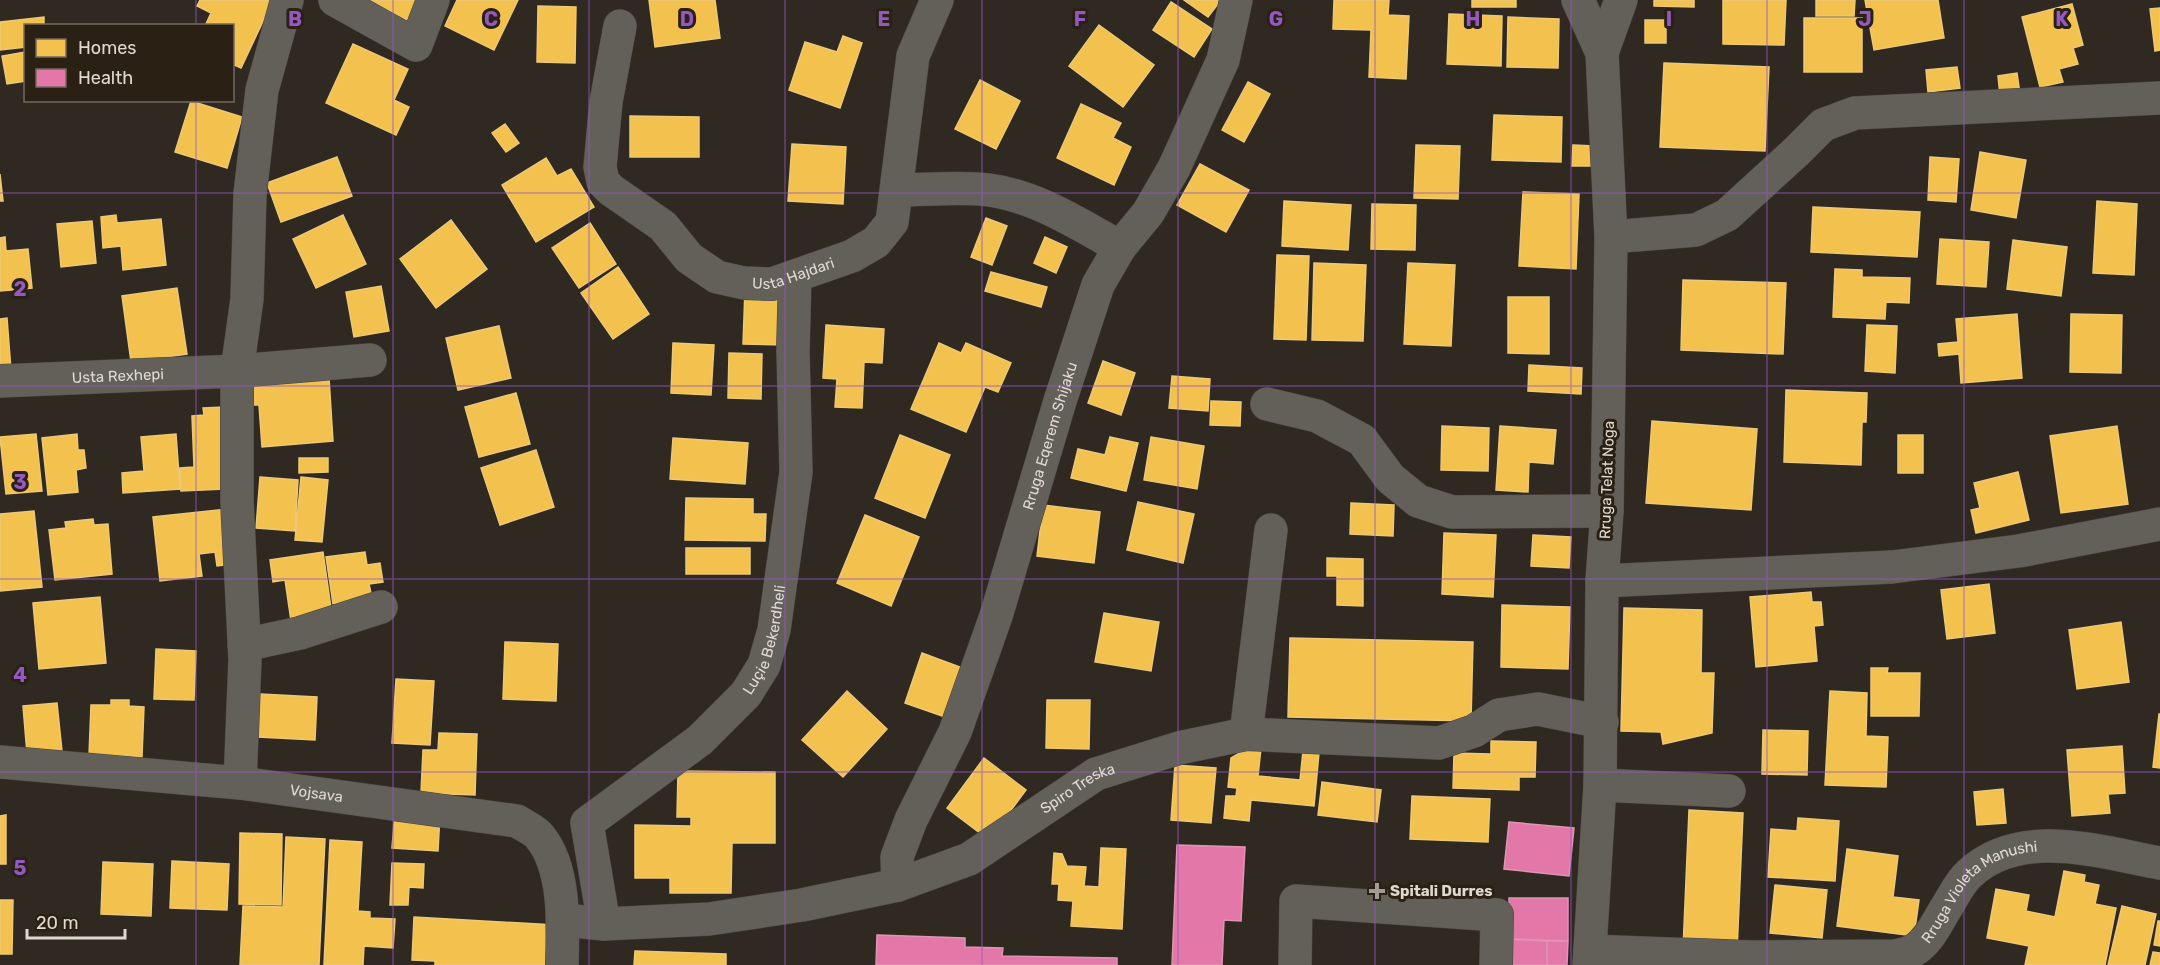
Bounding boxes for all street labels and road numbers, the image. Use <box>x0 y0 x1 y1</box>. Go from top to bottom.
street label: Usta Hajdari <box>752 254 837 293</box>
street label: Rruga Eqerem Shijaku <box>1019 360 1081 512</box>
street label: Usta Rexhepi <box>71 365 164 387</box>
street label: Rruga Telat Noga <box>1596 421 1618 539</box>
street label: Luçie Bekerdheli <box>739 584 789 698</box>
street label: Spiro Treska <box>1037 760 1117 818</box>
street label: Vojsava <box>289 781 344 806</box>
street label: Rruga Violeta Manushi <box>1918 837 2038 947</box>

